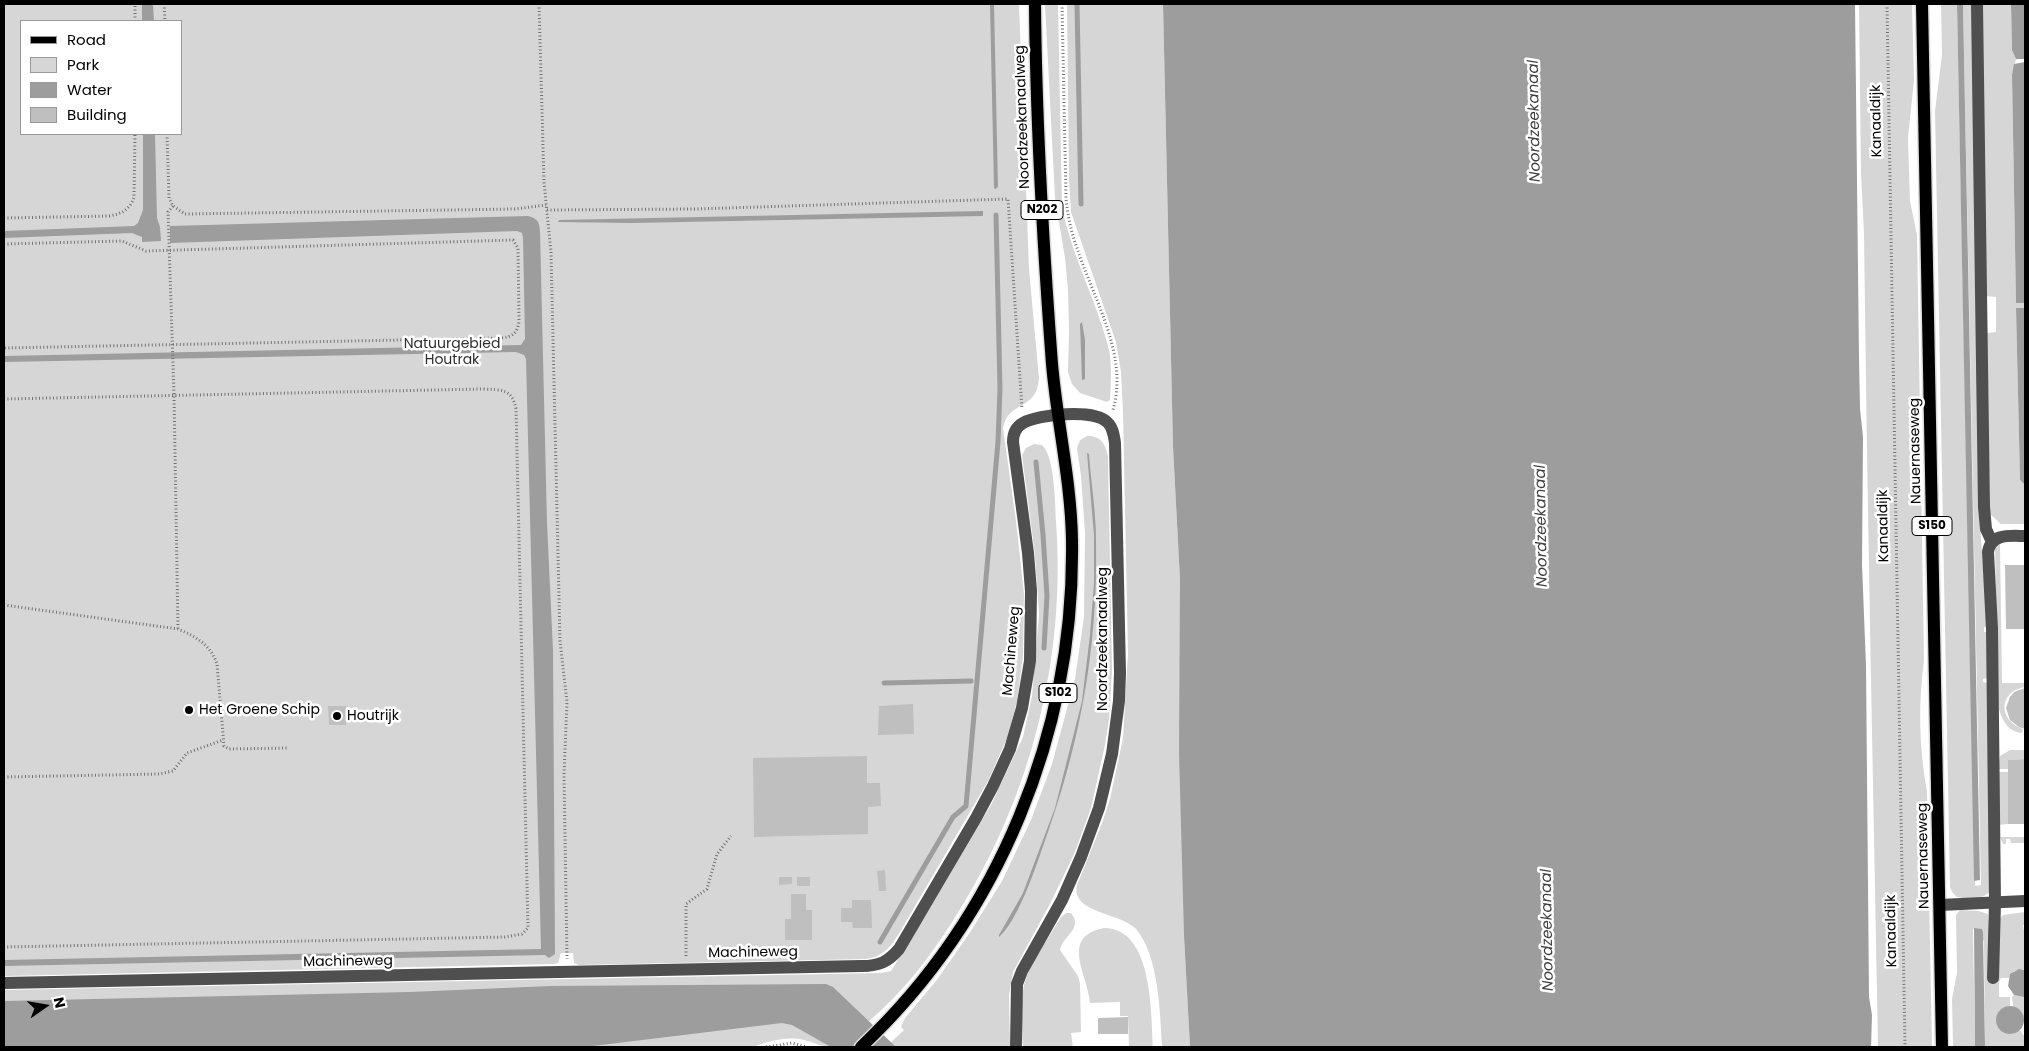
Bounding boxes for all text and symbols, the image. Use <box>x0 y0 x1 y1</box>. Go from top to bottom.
legend <box>20 20 182 135</box>
text: Road <box>67 29 106 50</box>
street label: Noordzeekanaalweg <box>1012 45 1034 189</box>
text: Park <box>67 54 99 75</box>
water label: Noordzeekanaal <box>1525 60 1545 182</box>
text: Water <box>67 79 112 100</box>
street label: Kanaaldijk <box>1868 84 1886 158</box>
text: Building <box>67 104 127 125</box>
road number: N202 <box>1021 200 1063 220</box>
park label: Natuurgebied Houtrak <box>404 336 500 368</box>
street label: Nauernaseweg <box>1907 398 1925 504</box>
water label: Noordzeekanaal <box>1532 465 1552 587</box>
street label: Kanaaldijk <box>1875 489 1893 563</box>
road number: S150 <box>1912 516 1952 536</box>
street label: Noordzeekanaalweg <box>1095 567 1111 711</box>
street label: Machineweg <box>1000 606 1024 696</box>
road number: S102 <box>1039 684 1077 702</box>
place label: Het Groene Schip <box>199 702 320 718</box>
marker: Het Groene Schip <box>183 704 195 716</box>
place label: Houtrijk <box>347 708 399 724</box>
marker: Houtrijk <box>331 710 343 722</box>
street label: Nauernaseweg <box>1915 803 1933 909</box>
water label: Noordzeekanaal <box>1538 869 1558 991</box>
street label: Kanaaldijk <box>1883 894 1901 968</box>
street label: Machineweg <box>708 944 798 962</box>
street label: Machineweg <box>303 953 393 971</box>
north arrow <box>20 981 70 1031</box>
text: N <box>49 995 71 1010</box>

